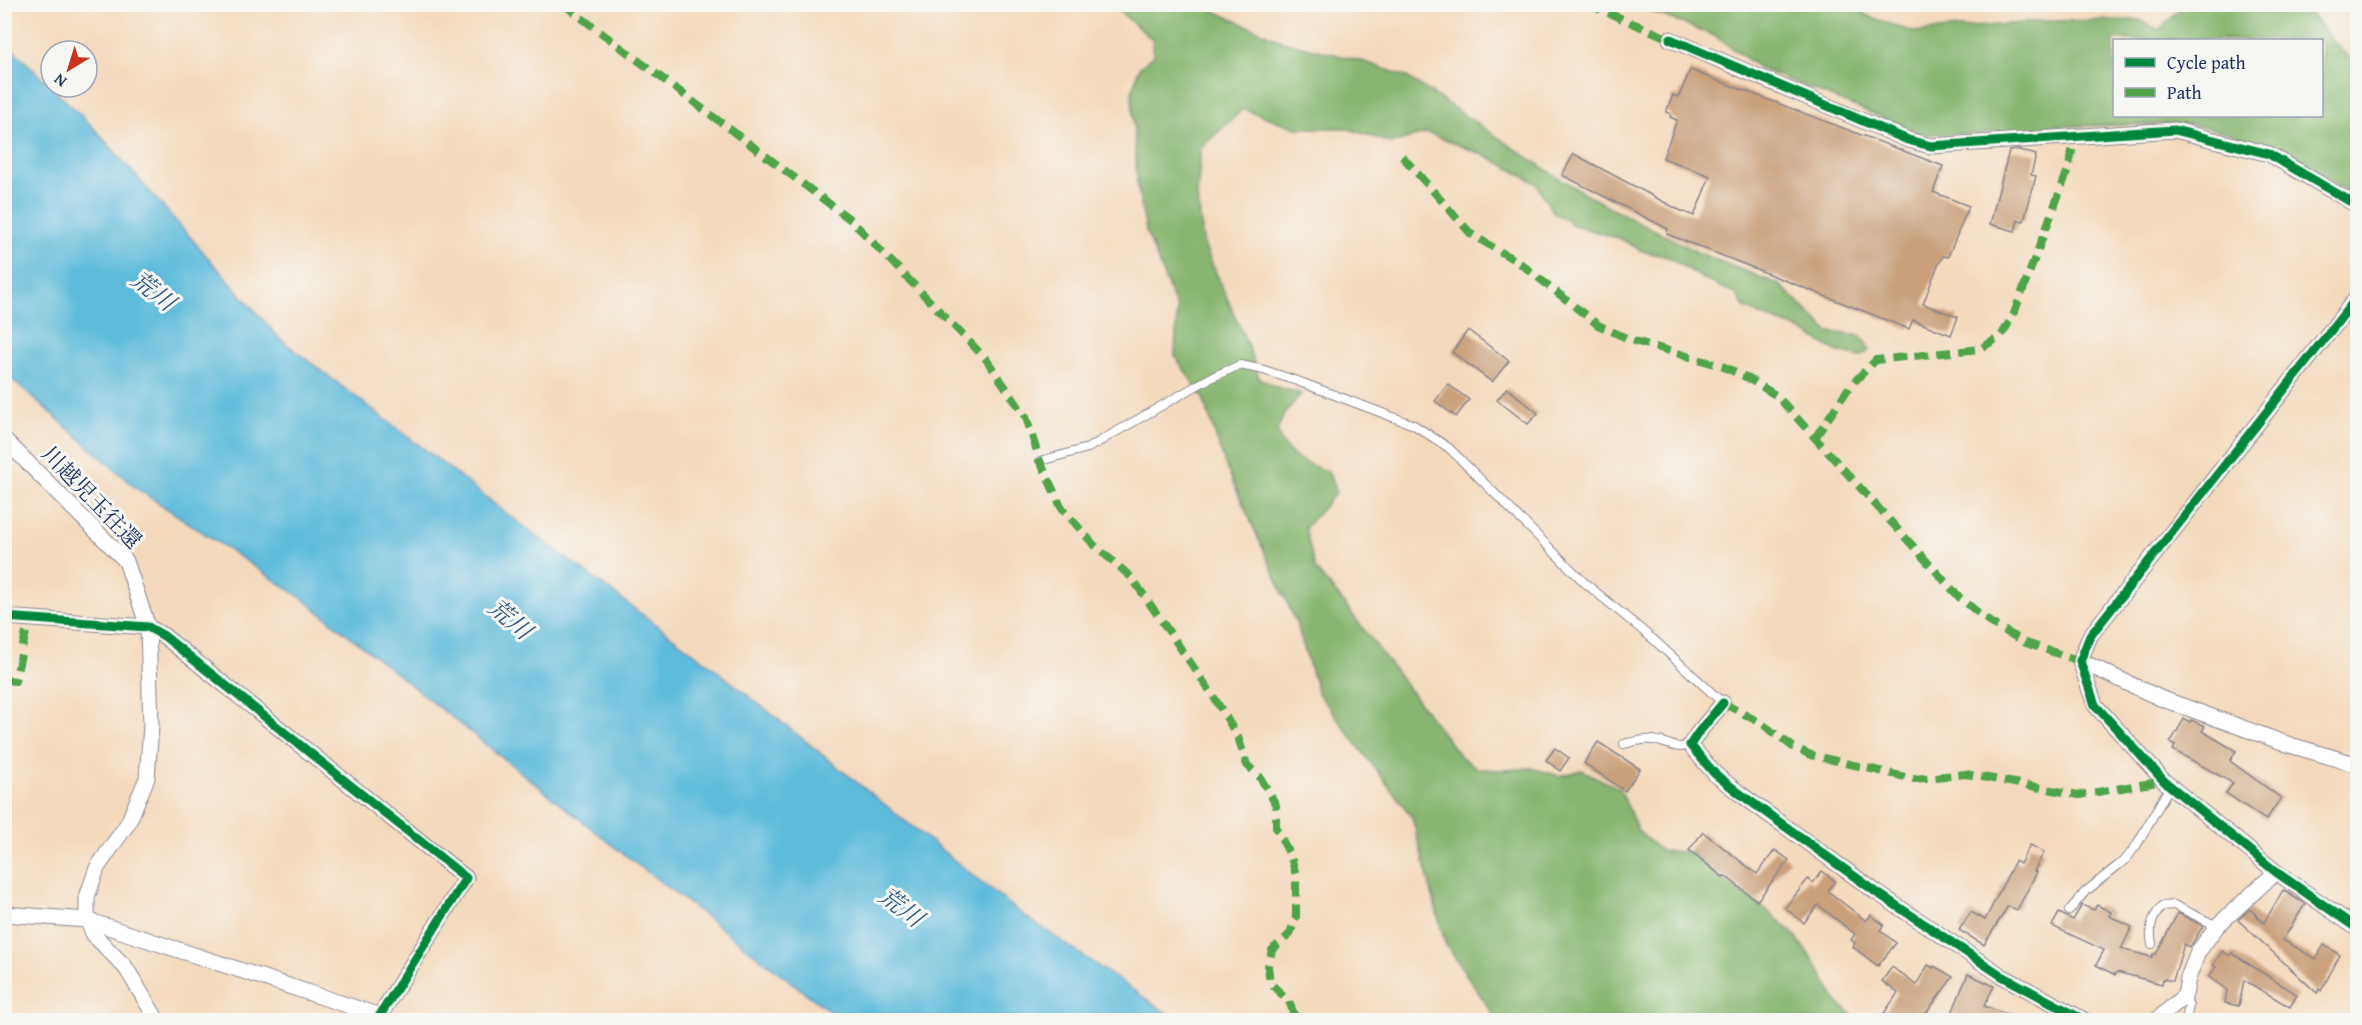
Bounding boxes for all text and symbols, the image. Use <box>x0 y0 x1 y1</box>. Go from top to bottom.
north arrow <box>39 39 99 99</box>
legend <box>2113 39 2323 117</box>
text: Cycle path <box>2167 49 2246 76</box>
text: N <box>48 68 71 94</box>
text: Path <box>2167 79 2202 106</box>
water label: 荒川 <box>124 262 185 321</box>
street label: 川越児玉往還 <box>35 438 149 556</box>
water label: 荒川 <box>481 590 542 649</box>
water label: 荒川 <box>872 878 933 937</box>

